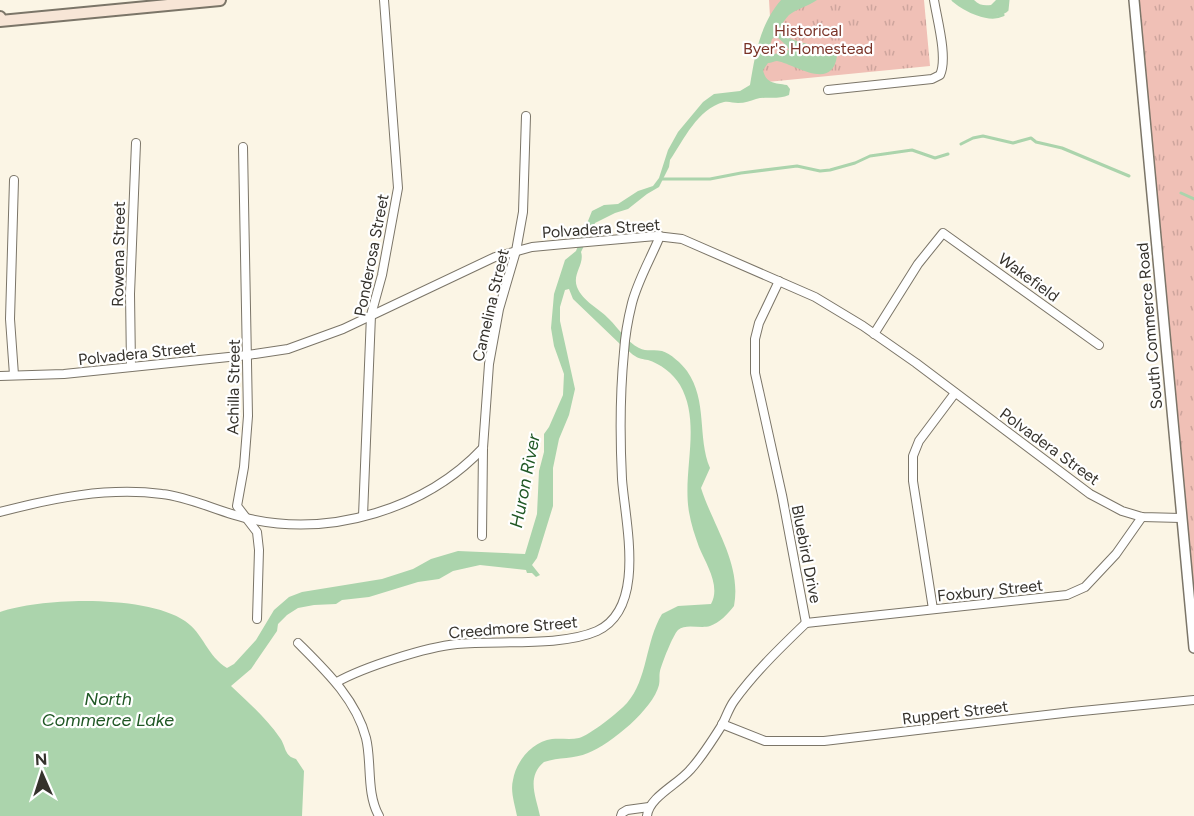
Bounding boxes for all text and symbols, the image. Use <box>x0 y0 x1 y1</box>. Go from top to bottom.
park label: Historical Byer's Homestead <box>743 21 873 58</box>
street label: Ponderosa Street <box>350 192 393 318</box>
street label: Rowena Street <box>108 201 129 307</box>
street label: Polvadera Street <box>541 215 661 242</box>
street label: South Commerce Road <box>1133 242 1166 410</box>
street label: Camelina Street <box>468 247 513 363</box>
street label: Wakefield <box>995 249 1063 306</box>
street label: Polvadera Street <box>77 338 197 369</box>
street label: Achilla Street <box>223 339 244 435</box>
street label: Polvadera Street <box>996 404 1103 489</box>
water label: Huron River <box>505 431 545 530</box>
street label: Bluebird Drive <box>788 503 825 605</box>
street label: Foxbury Street <box>936 575 1044 605</box>
street label: Creedmore Street <box>448 612 578 643</box>
water label: North Commerce Lake <box>42 688 174 731</box>
street label: Ruppert Street <box>901 697 1009 728</box>
north arrow <box>12 744 72 804</box>
text: N <box>35 750 48 769</box>

